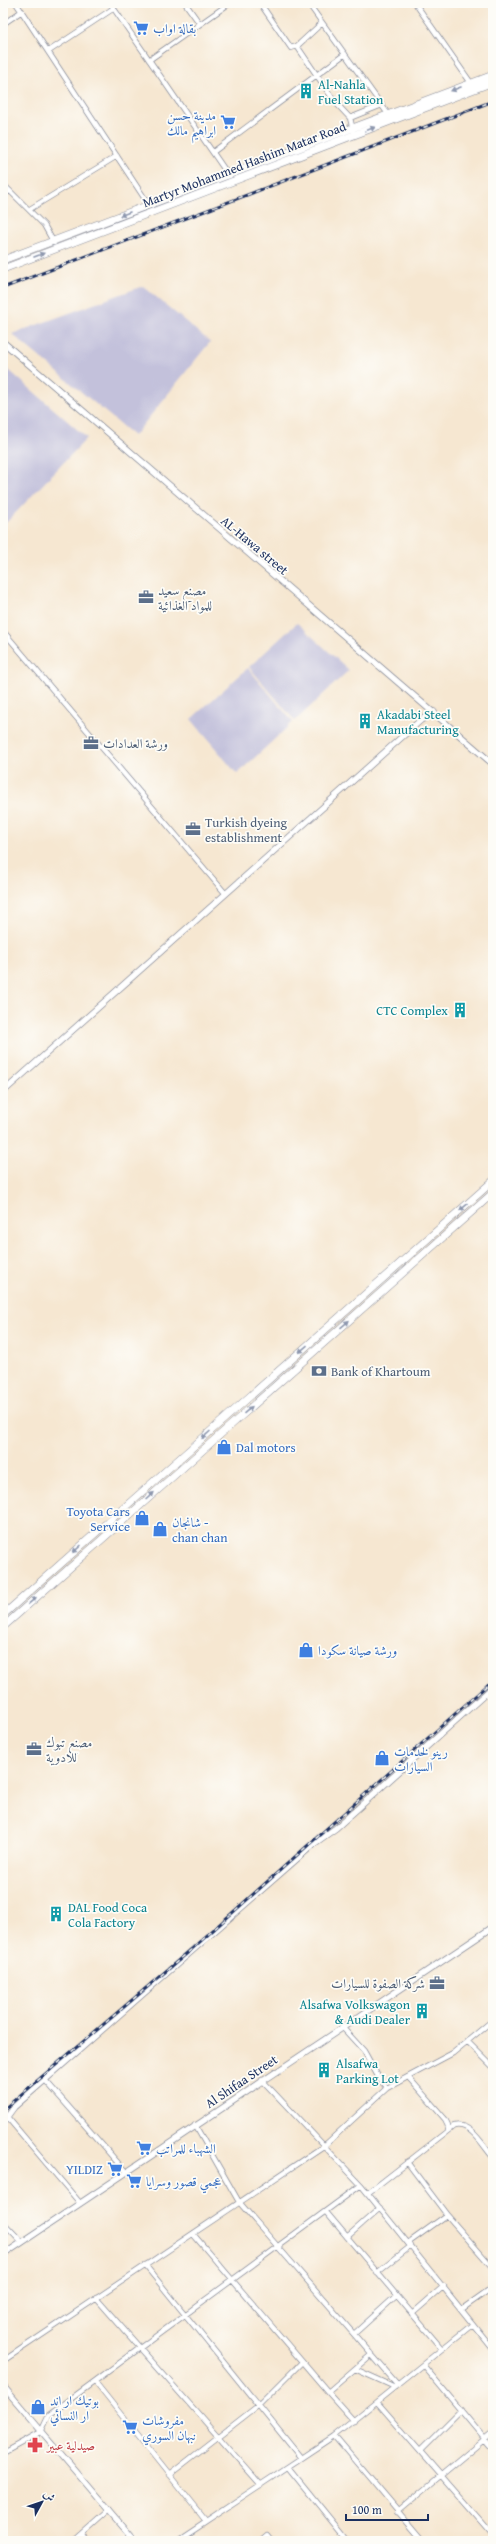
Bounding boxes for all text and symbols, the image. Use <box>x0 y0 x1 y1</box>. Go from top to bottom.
supermarket icon: بقالة اواب <box>132 19 150 37</box>
place label: بقالة اواب <box>153 19 196 38</box>
place label: Al-Nahla Fuel Station <box>318 75 384 109</box>
building icon: Al-Nahla Fuel Station <box>297 82 315 100</box>
one-way arrow <box>450 86 462 92</box>
place label: مدينة حسن ابراهيم مالك <box>167 106 216 144</box>
supermarket icon: مدينة حسن ابراهيم مالك <box>219 113 237 131</box>
street label: Martyr Mohammed Hashim Matar Road <box>140 117 349 212</box>
one-way arrow <box>365 125 377 131</box>
one-way arrow <box>119 211 131 217</box>
one-way arrow <box>34 251 46 257</box>
street label: AL-Hawa street <box>217 511 293 580</box>
place label: مصنع سعيد للمواد الغذائية <box>158 581 212 615</box>
office icon: مصنع سعيد للمواد الغذائية <box>137 588 155 606</box>
place label: Akadabi Steel Manufacturing <box>377 705 459 739</box>
building icon: Akadabi Steel Manufacturing <box>356 712 374 730</box>
office icon: ورشة العدادات <box>82 734 100 752</box>
place label: ورشة العدادات <box>103 734 168 753</box>
place label: Turkish dyeing establishment <box>205 813 287 847</box>
office icon: Turkish dyeing establishment <box>184 820 202 838</box>
place label: CTC Complex <box>376 1001 448 1020</box>
building icon: CTC Complex <box>451 1001 469 1019</box>
one-way arrow <box>459 1203 469 1212</box>
one-way arrow <box>341 1320 350 1329</box>
one-way arrow <box>298 1344 309 1353</box>
bank icon: Bank of Khartoum <box>310 1362 328 1380</box>
place label: Bank of Khartoum <box>331 1362 431 1381</box>
one-way arrow <box>242 1405 253 1414</box>
one-way arrow <box>201 1430 211 1440</box>
shop icon: Dal motors <box>215 1438 233 1456</box>
place label: Dal motors <box>236 1438 296 1457</box>
one-way arrow <box>145 1492 156 1501</box>
place label: Toyota Cars Service <box>66 1502 130 1536</box>
shop icon: Toyota Cars Service <box>133 1509 151 1527</box>
place label: شانجان - chan chan <box>172 1513 228 1547</box>
shop icon: شانجان - chan chan <box>151 1520 169 1538</box>
one-way arrow <box>73 1544 82 1553</box>
one-way arrow <box>27 1596 37 1606</box>
shop icon: ورشة صيانة سكودا <box>297 1641 315 1659</box>
place label: ورشة صيانة سكودا <box>318 1641 397 1660</box>
place label: مصنع تبوك للادوية <box>46 1733 92 1767</box>
office icon: مصنع تبوك للادوية <box>25 1740 43 1758</box>
place label: رينو لخدمات السيارات <box>394 1742 448 1776</box>
shop icon: رينو لخدمات السيارات <box>373 1749 391 1767</box>
place label: DAL Food Coca Cola Factory <box>68 1898 148 1932</box>
building icon: DAL Food Coca Cola Factory <box>47 1905 65 1923</box>
place label: شركة الصفوة للسيارات <box>331 1974 425 1993</box>
office icon: شركة الصفوة للسيارات <box>428 1974 446 1992</box>
place label: Alsafwa Volkswagon & Audi Dealer <box>300 1995 411 2029</box>
building icon: Alsafwa Volkswagon & Audi Dealer <box>413 2002 431 2020</box>
street label: Al Shifaa Street <box>201 2050 282 2113</box>
place label: Alsafwa Parking Lot <box>336 2054 399 2088</box>
building icon: Alsafwa Parking Lot <box>315 2061 333 2079</box>
supermarket icon: الشهباء للمراتب <box>135 2139 153 2157</box>
place label: الشهباء للمراتب <box>156 2139 216 2158</box>
place label: YILDIZ <box>66 2160 103 2179</box>
supermarket icon: YILDIZ <box>106 2160 124 2178</box>
supermarket icon: عجمي قصور وسرايا <box>125 2172 143 2190</box>
place label: عجمي قصور وسرايا <box>146 2172 221 2194</box>
place label: بوتيك ار اند ار النسائي <box>50 2391 99 2427</box>
shop icon: بوتيك ار اند ار النسائي <box>29 2398 47 2416</box>
place label: مفروشات نبهان السوري <box>142 2411 196 2446</box>
supermarket icon: مفروشات نبهان السوري <box>121 2418 139 2436</box>
pharmacy icon: صيدلية عبير <box>26 2436 44 2454</box>
place label: صيدلية عبير <box>45 2436 95 2455</box>
north arrow <box>22 2482 62 2522</box>
text: ش <box>40 2486 59 2505</box>
scale bar <box>346 2496 428 2522</box>
text: 100 m <box>352 2501 382 2518</box>

